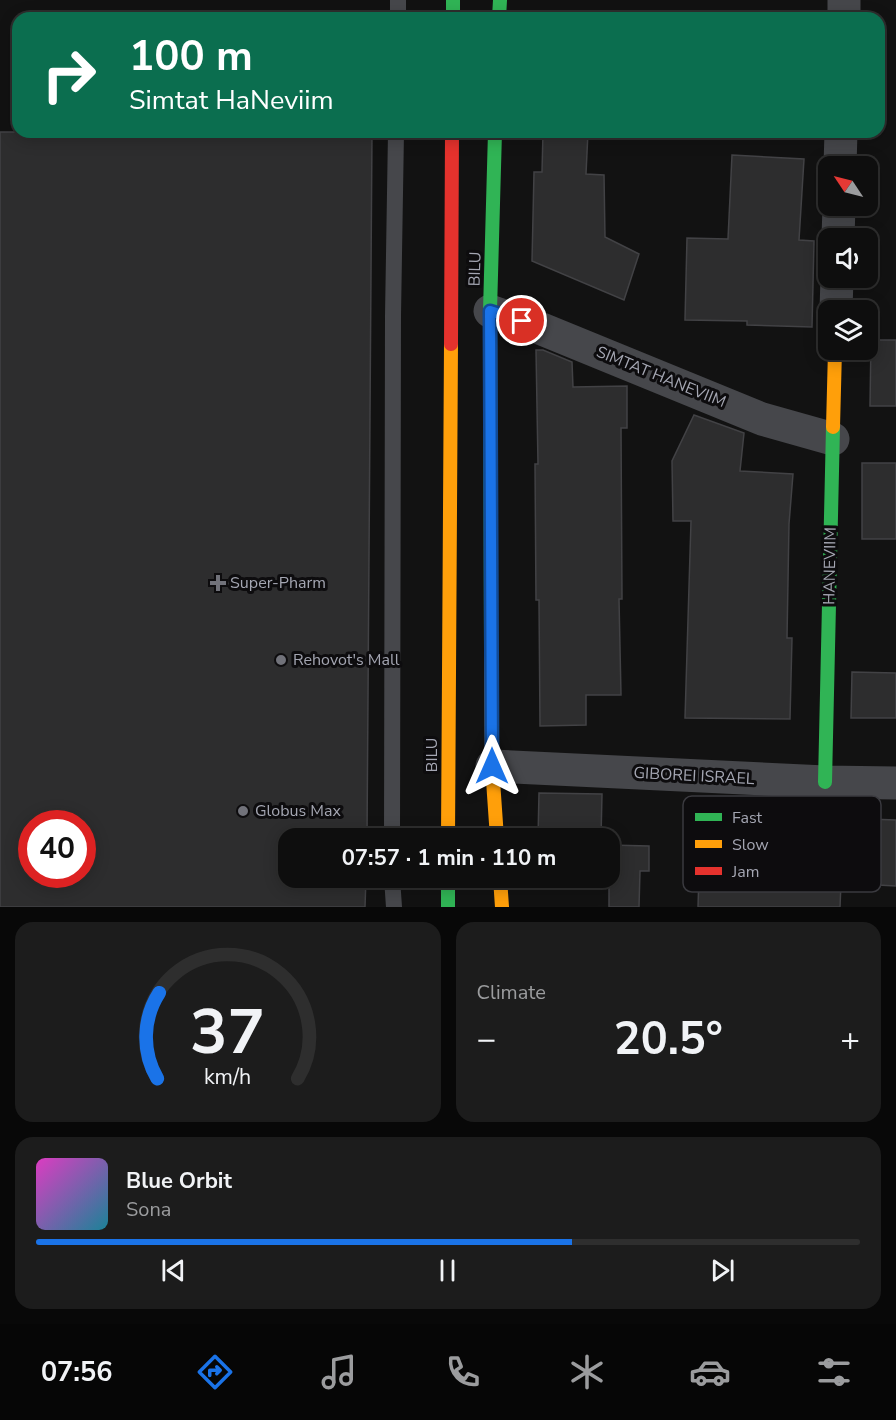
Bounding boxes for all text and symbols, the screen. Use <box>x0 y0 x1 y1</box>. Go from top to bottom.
text: 100 m <box>129 28 253 85</box>
icon: right <box>30 36 108 114</box>
text: Simtat HaNeviim <box>129 82 334 119</box>
north arrow <box>818 156 878 216</box>
map controls <box>818 156 878 360</box>
button: sound <box>818 228 878 288</box>
street label: BILU <box>463 251 487 287</box>
pin <box>496 295 547 346</box>
button: layers <box>818 300 878 360</box>
icon: arrive <box>505 304 538 337</box>
street label: SIMTAT HANEVIIM <box>593 341 729 413</box>
street label: HANEVIIM <box>818 527 842 605</box>
place label: Super-Pharm <box>230 572 326 594</box>
marker: Super-Pharm <box>211 576 225 590</box>
place label: Rehovot's Mall <box>293 649 400 671</box>
marker: Rehovot's Mall <box>274 653 288 667</box>
position arrow <box>460 734 524 798</box>
street label: BILU <box>421 738 443 772</box>
street label: GIBOREI ISRAEL <box>633 762 755 790</box>
legend <box>683 796 881 892</box>
place label: Globus Max <box>255 800 341 822</box>
marker: Globus Max <box>236 804 250 818</box>
text: Fast <box>732 807 763 829</box>
speed limit sign: 40 <box>18 810 96 888</box>
text: Slow <box>732 834 769 856</box>
text: 07:57 · 1 min · 110 m <box>342 843 556 873</box>
text: Jam <box>731 861 759 883</box>
text: Climate <box>477 979 546 1006</box>
text: 37 <box>190 990 265 1075</box>
text: 20.5° <box>614 1009 723 1070</box>
text: − <box>477 1017 496 1062</box>
text: + <box>840 1017 860 1062</box>
text: km/h <box>204 1062 251 1092</box>
text: Blue Orbit <box>126 1166 232 1196</box>
text: Sona <box>126 1196 171 1223</box>
icon: previous <box>157 1254 190 1287</box>
icon: pause <box>431 1254 464 1287</box>
icon: next <box>706 1254 739 1287</box>
icon: directions <box>194 1351 236 1393</box>
icon: music <box>318 1351 360 1393</box>
icon: phone <box>442 1351 484 1393</box>
icon: climate <box>566 1351 608 1393</box>
icon: car <box>689 1351 731 1393</box>
icon: filters <box>813 1351 855 1393</box>
text: 07:56 <box>41 1354 112 1391</box>

